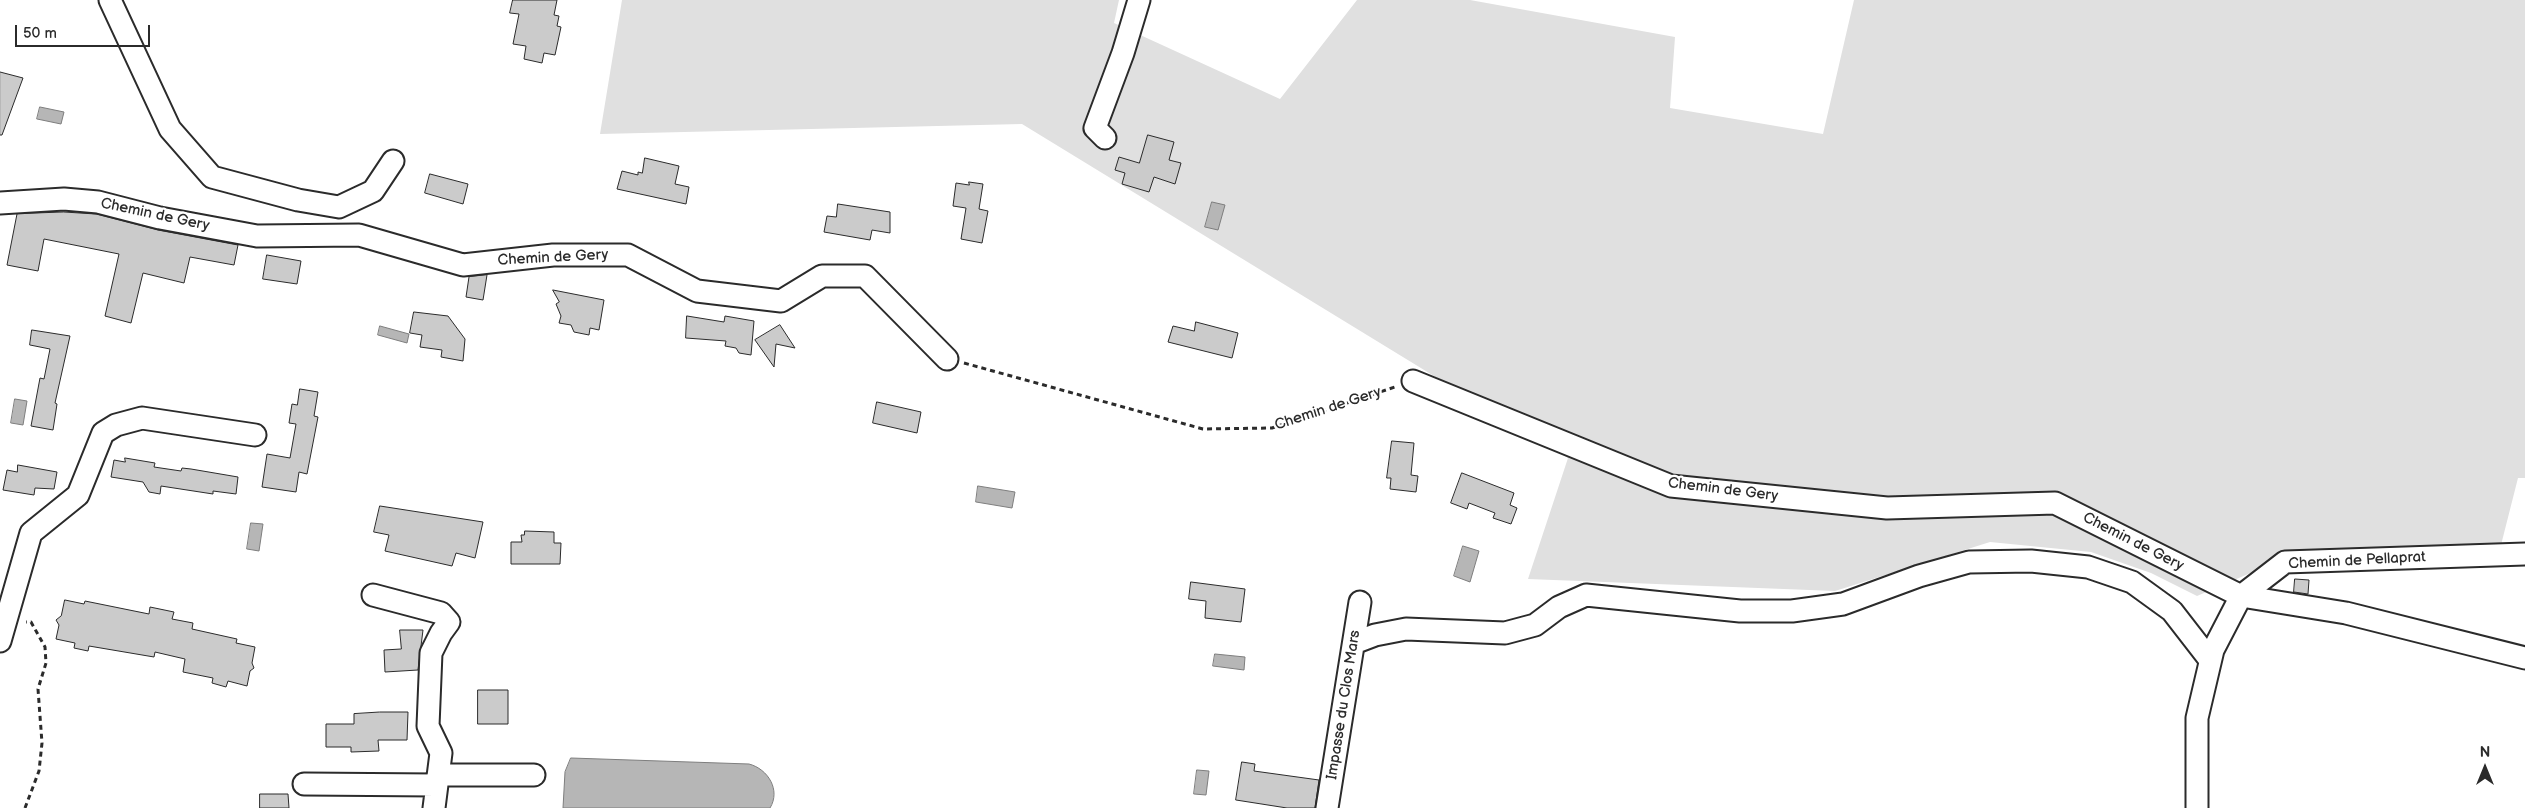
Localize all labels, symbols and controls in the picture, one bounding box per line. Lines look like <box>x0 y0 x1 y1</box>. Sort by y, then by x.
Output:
scale bar <box>18 15 152 47</box>
text: 50 m <box>23 24 57 43</box>
street label: Chemin de Gery <box>99 195 211 235</box>
street label: Chemin de Gery <box>497 246 609 270</box>
street label: Chemin de Gery <box>1272 383 1384 435</box>
street label: Chemin de Gery <box>1667 474 1779 506</box>
street label: Chemin de Gery <box>2080 509 2186 575</box>
street label: Chemin de Pellaprat <box>2288 548 2426 574</box>
street label: Impasse du Clos Mars <box>1323 629 1365 781</box>
north arrow <box>2460 743 2510 793</box>
text: N <box>2480 744 2490 761</box>

